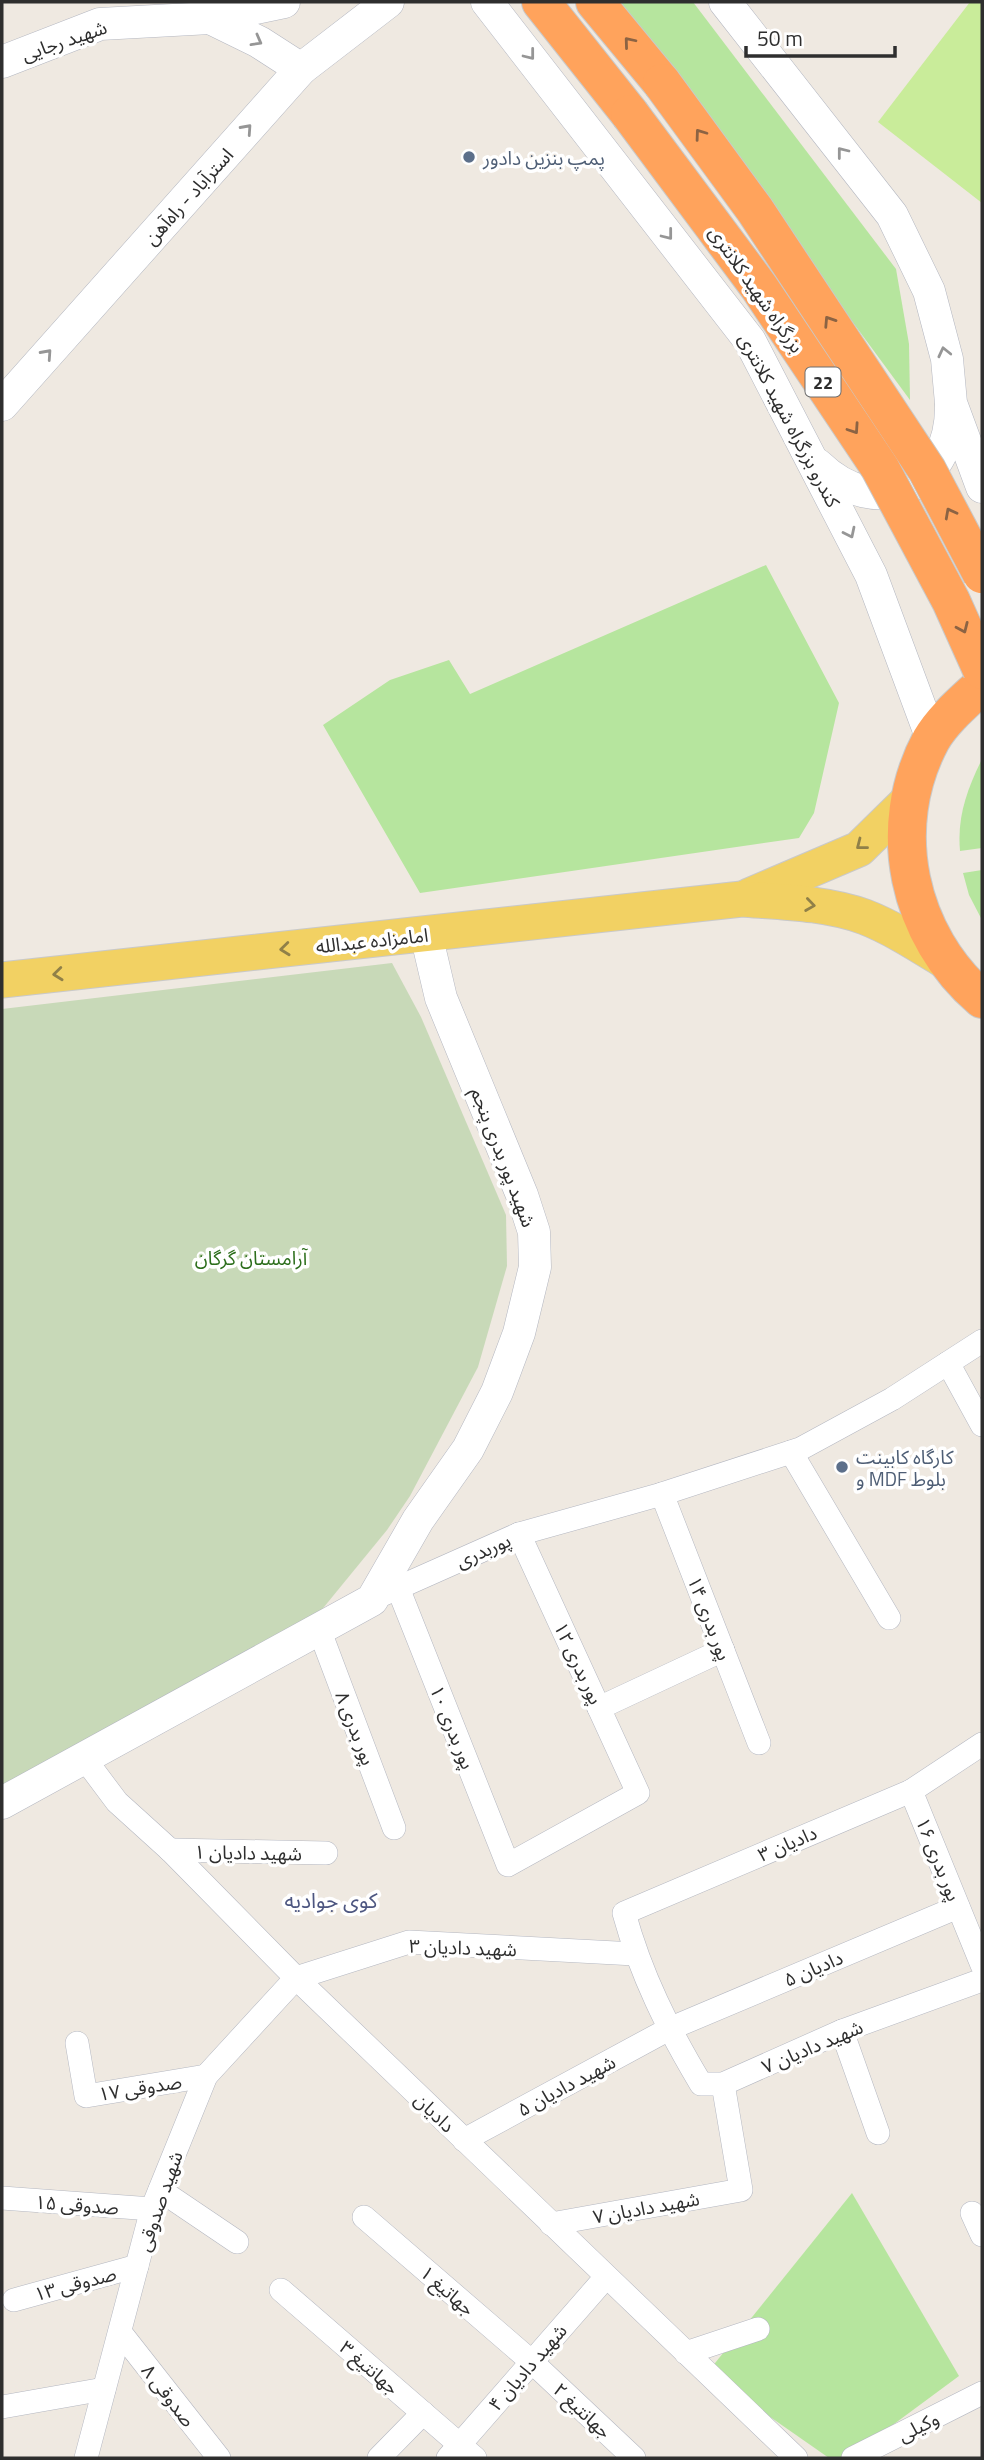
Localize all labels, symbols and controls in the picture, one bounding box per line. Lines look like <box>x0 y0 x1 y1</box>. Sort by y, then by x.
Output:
street label: شهید رجایی <box>17 12 111 68</box>
scale bar <box>746 14 895 58</box>
text: 50 m <box>757 22 803 54</box>
one-way arrow <box>249 33 262 46</box>
one-way arrow <box>624 38 637 50</box>
one-way arrow <box>521 47 534 60</box>
one-way arrow <box>239 124 251 137</box>
one-way arrow <box>695 129 708 142</box>
street label: استرآباد - راه‌آهن <box>136 141 240 251</box>
place label: پمپ بنزین دادور <box>482 143 605 172</box>
one-way arrow <box>838 147 851 160</box>
marker: پمپ بنزین دادور <box>461 149 477 165</box>
street label: بزرگراه شهید کلانتری <box>702 219 812 359</box>
one-way arrow <box>660 227 673 240</box>
one-way arrow <box>825 316 837 329</box>
street label: کندرو بزرگراه شهید کلانتری <box>732 328 849 513</box>
one-way arrow <box>938 346 953 358</box>
one-way arrow <box>39 349 51 362</box>
road number: 22 <box>806 368 840 396</box>
one-way arrow <box>846 421 858 434</box>
one-way arrow <box>945 508 959 520</box>
one-way arrow <box>841 526 855 538</box>
one-way arrow <box>955 621 969 633</box>
one-way arrow <box>857 837 869 850</box>
one-way arrow <box>804 898 816 913</box>
street label: امامزاده عبدالله <box>314 920 430 960</box>
one-way arrow <box>279 942 290 957</box>
one-way arrow <box>53 966 64 981</box>
street label: شهید پور بدری پنجم <box>463 1083 544 1231</box>
park label: آرامستان گرگان <box>195 1243 309 1272</box>
place label: کارگاه کابینت و MDF بلوط <box>856 1442 955 1493</box>
marker: کارگاه کابینت و MDF بلوط <box>834 1459 850 1475</box>
street label: پوربدری <box>451 1525 515 1575</box>
street label: پور بدری ۱۴ <box>681 1572 739 1664</box>
street label: پور بدری ۱۲ <box>547 1617 611 1709</box>
street label: پور بدری ۱۰ <box>423 1681 483 1773</box>
street label: پور بدری ۸ <box>329 1687 383 1769</box>
street label: پور بدری ۱۶ <box>909 1813 969 1905</box>
street label: دادیان ۳ <box>753 1818 821 1868</box>
street label: ۱ شهید دادیان <box>194 1837 302 1867</box>
district label: کوی جوادیه <box>285 1884 378 1916</box>
street label: ۳ شهید دادیان <box>409 1931 517 1963</box>
street label: دادیان ۵ <box>779 1943 847 1993</box>
street label: شهید دادیان ۷ <box>757 2012 867 2080</box>
street label: ۵ شهید دادیان <box>512 2047 620 2123</box>
street label: ۱۷ صدوقی <box>96 2066 184 2108</box>
street label: دادیان <box>408 2085 462 2139</box>
street label: شهید صدوقی <box>128 2147 190 2255</box>
street label: ۷ شهید دادیان <box>590 2183 702 2231</box>
street label: ۱۵ صدوقی <box>34 2187 120 2221</box>
street label: ۱۳ صدوقی <box>31 2258 119 2308</box>
street label: جهاتیغ ۱ <box>414 2258 482 2323</box>
street label: ۴ شهید دادیان <box>481 2317 573 2417</box>
street label: جهانتیغ ۳ <box>333 2333 406 2402</box>
street label: ۸ صدوقی <box>135 2357 203 2433</box>
street label: جهانتیغ ۲ <box>547 2375 619 2445</box>
street label: وکیلی <box>892 2403 944 2449</box>

